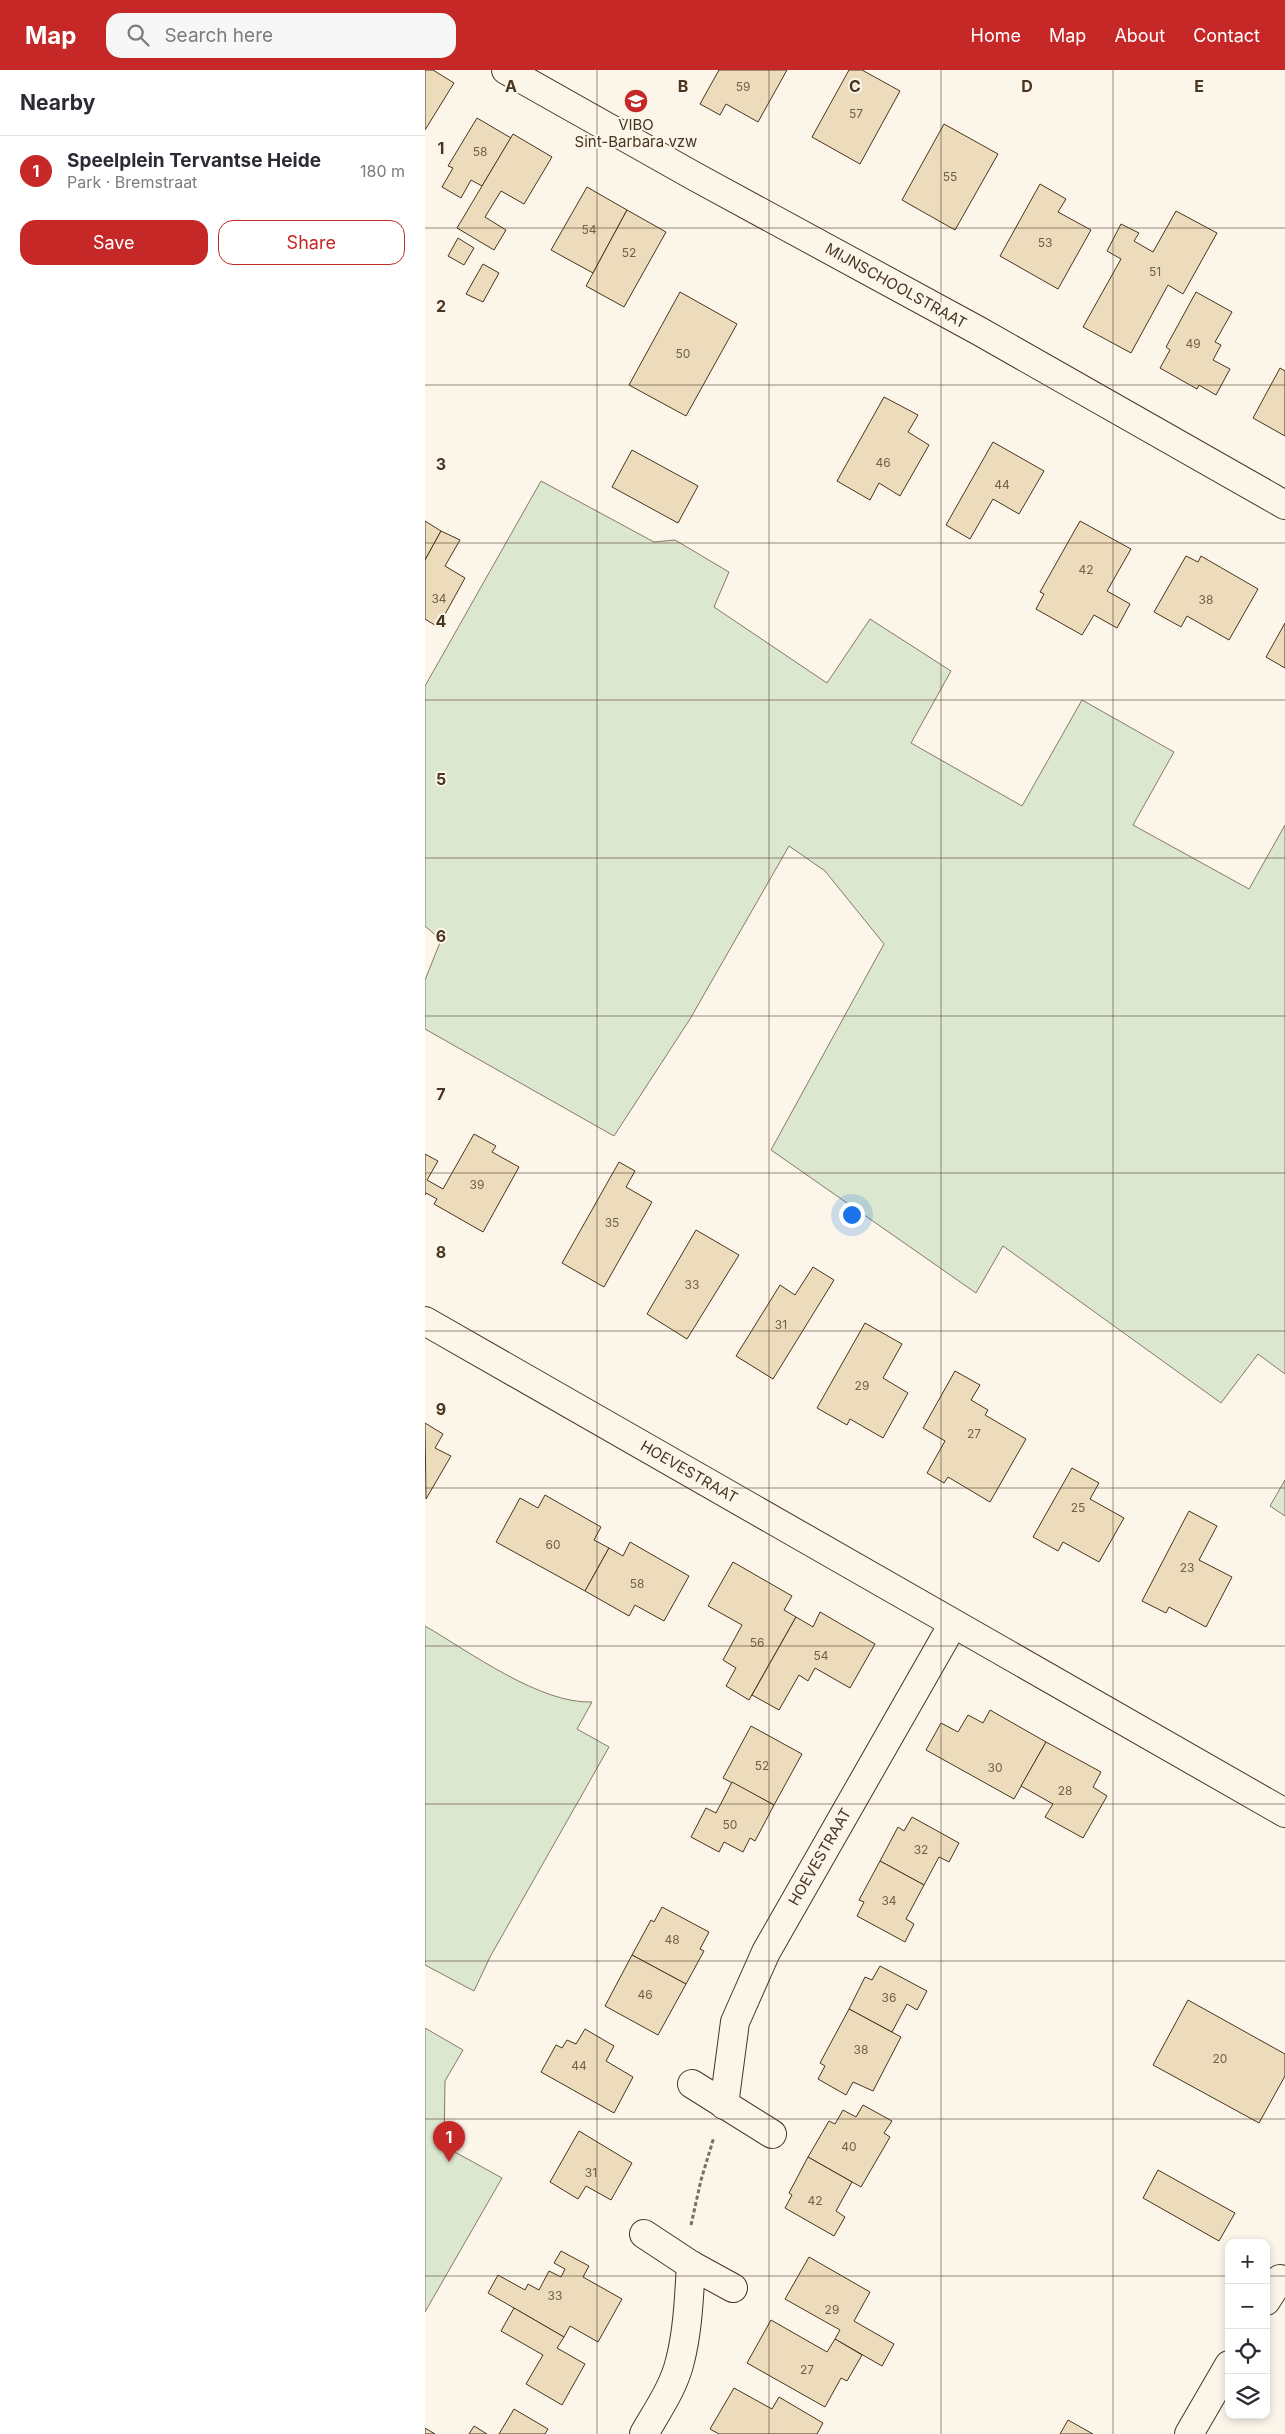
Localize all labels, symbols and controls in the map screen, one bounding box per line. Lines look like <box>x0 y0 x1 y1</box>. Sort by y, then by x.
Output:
search box <box>106 13 456 58</box>
text: Map <box>25 21 76 50</box>
icon: search <box>124 21 152 49</box>
text: Search here <box>164 24 273 47</box>
text: Home <box>971 25 1021 46</box>
text: Map <box>1049 25 1086 46</box>
text: About <box>1114 25 1165 46</box>
text: Contact <box>1193 25 1260 46</box>
text: A <box>505 76 517 96</box>
text: B <box>678 76 688 96</box>
text: C <box>849 76 861 96</box>
text: D <box>1021 76 1033 96</box>
text: E <box>1194 76 1204 96</box>
house number: 59 <box>736 79 750 94</box>
school or university icon: VIBO Sint-Barbara vzw <box>623 88 649 114</box>
text: Nearby <box>20 90 95 115</box>
house number: 57 <box>849 106 863 121</box>
place label: VIBO Sint-Barbara vzw <box>575 115 697 151</box>
text: 1 <box>438 138 444 158</box>
house number: 58 <box>473 144 487 159</box>
text: Speelplein Tervantse Heide <box>67 149 321 172</box>
text: 1 <box>33 161 39 181</box>
text: 180 m <box>360 161 405 181</box>
house number: 55 <box>943 169 957 184</box>
text: Park · Bremstraat <box>67 172 197 192</box>
button: Save <box>20 220 208 265</box>
button: Share <box>218 220 405 265</box>
house number: 54 <box>581 222 597 237</box>
house number: 53 <box>1038 235 1052 250</box>
street label: MIJNSCHOOLSTRAAT <box>822 239 970 332</box>
house number: 52 <box>622 245 636 260</box>
house number: 51 <box>1149 264 1161 279</box>
text: 2 <box>436 296 446 316</box>
house number: 49 <box>1185 336 1201 351</box>
house number: 50 <box>676 346 690 361</box>
text: 3 <box>436 454 446 474</box>
house number: 46 <box>875 455 891 470</box>
house number: 44 <box>994 477 1010 492</box>
house number: 42 <box>1078 562 1094 577</box>
house number: 34 <box>431 591 447 606</box>
house number: 38 <box>1199 592 1213 607</box>
text: 4 <box>436 611 447 631</box>
text: 5 <box>436 769 446 789</box>
text: 6 <box>436 926 446 946</box>
text: 7 <box>436 1084 446 1104</box>
house number: 39 <box>470 1177 484 1192</box>
your location <box>839 1202 865 1228</box>
house number: 35 <box>605 1215 619 1230</box>
text: 8 <box>436 1242 446 1262</box>
house number: 33 <box>685 1277 699 1292</box>
house number: 31 <box>775 1317 787 1332</box>
house number: 29 <box>855 1378 869 1393</box>
text: 9 <box>436 1399 446 1419</box>
house number: 27 <box>967 1426 981 1441</box>
street label: HOEVESTRAAT <box>637 1436 741 1507</box>
house number: 25 <box>1071 1500 1085 1515</box>
house number: 60 <box>545 1537 561 1552</box>
house number: 23 <box>1180 1560 1194 1575</box>
house number: 58 <box>630 1576 644 1591</box>
house number: 56 <box>750 1635 764 1650</box>
house number: 54 <box>813 1648 829 1663</box>
house number: 52 <box>755 1758 769 1773</box>
house number: 30 <box>988 1760 1002 1775</box>
house number: 28 <box>1058 1783 1072 1798</box>
street label: HOEVESTRAAT <box>784 1805 855 1909</box>
house number: 50 <box>723 1817 737 1832</box>
house number: 32 <box>914 1842 928 1857</box>
house number: 34 <box>881 1893 897 1908</box>
house number: 48 <box>664 1932 680 1947</box>
house number: 46 <box>637 1987 653 2002</box>
house number: 36 <box>882 1990 896 2005</box>
house number: 38 <box>854 2042 868 2057</box>
house number: 20 <box>1213 2051 1227 2066</box>
house number: 44 <box>571 2058 587 2073</box>
pin: 1 <box>433 2121 465 2162</box>
house number: 40 <box>841 2139 857 2154</box>
house number: 31 <box>585 2165 597 2180</box>
house number: 42 <box>807 2193 823 2208</box>
map controls <box>1225 2239 1270 2419</box>
button: + <box>1225 2239 1270 2284</box>
button: − <box>1225 2284 1270 2329</box>
house number: 33 <box>548 2288 562 2303</box>
house number: 29 <box>825 2302 839 2317</box>
button: locate <box>1225 2329 1270 2374</box>
house number: 27 <box>800 2362 814 2377</box>
button: layers <box>1225 2374 1270 2419</box>

